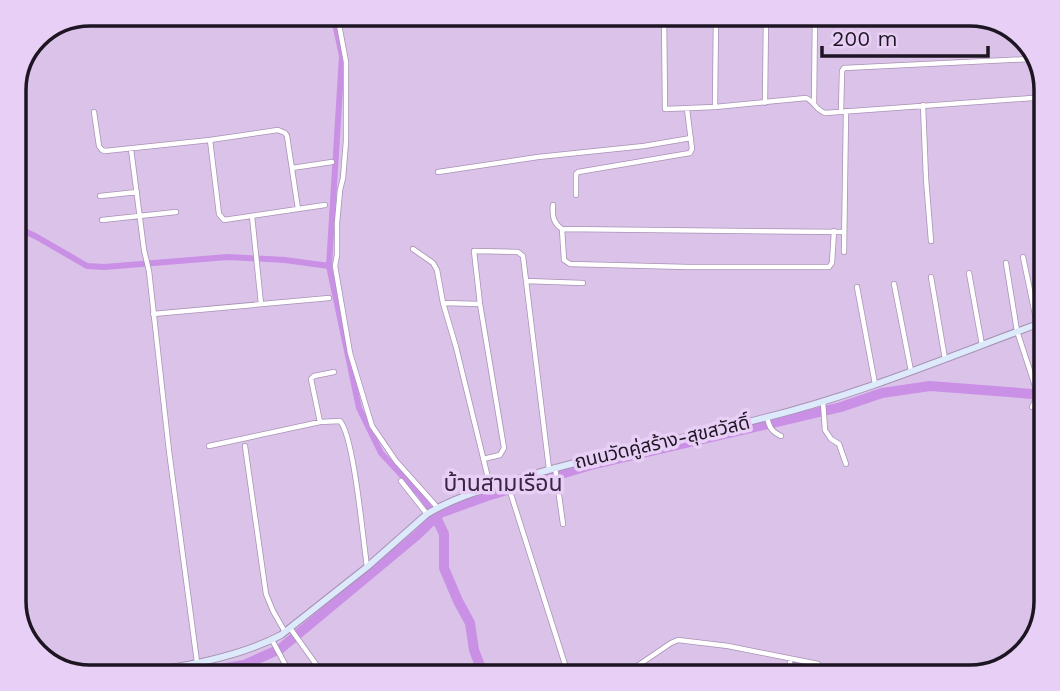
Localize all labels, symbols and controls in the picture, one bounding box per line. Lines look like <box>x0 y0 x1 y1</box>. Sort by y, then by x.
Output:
scale bar <box>822 14 988 58</box>
text: 200 m <box>832 26 898 51</box>
street label: ถนนวัดคู่สร้าง-สุขสวัสดิ์ <box>572 411 752 474</box>
district label: บ้านสามเรือน <box>443 470 563 497</box>

